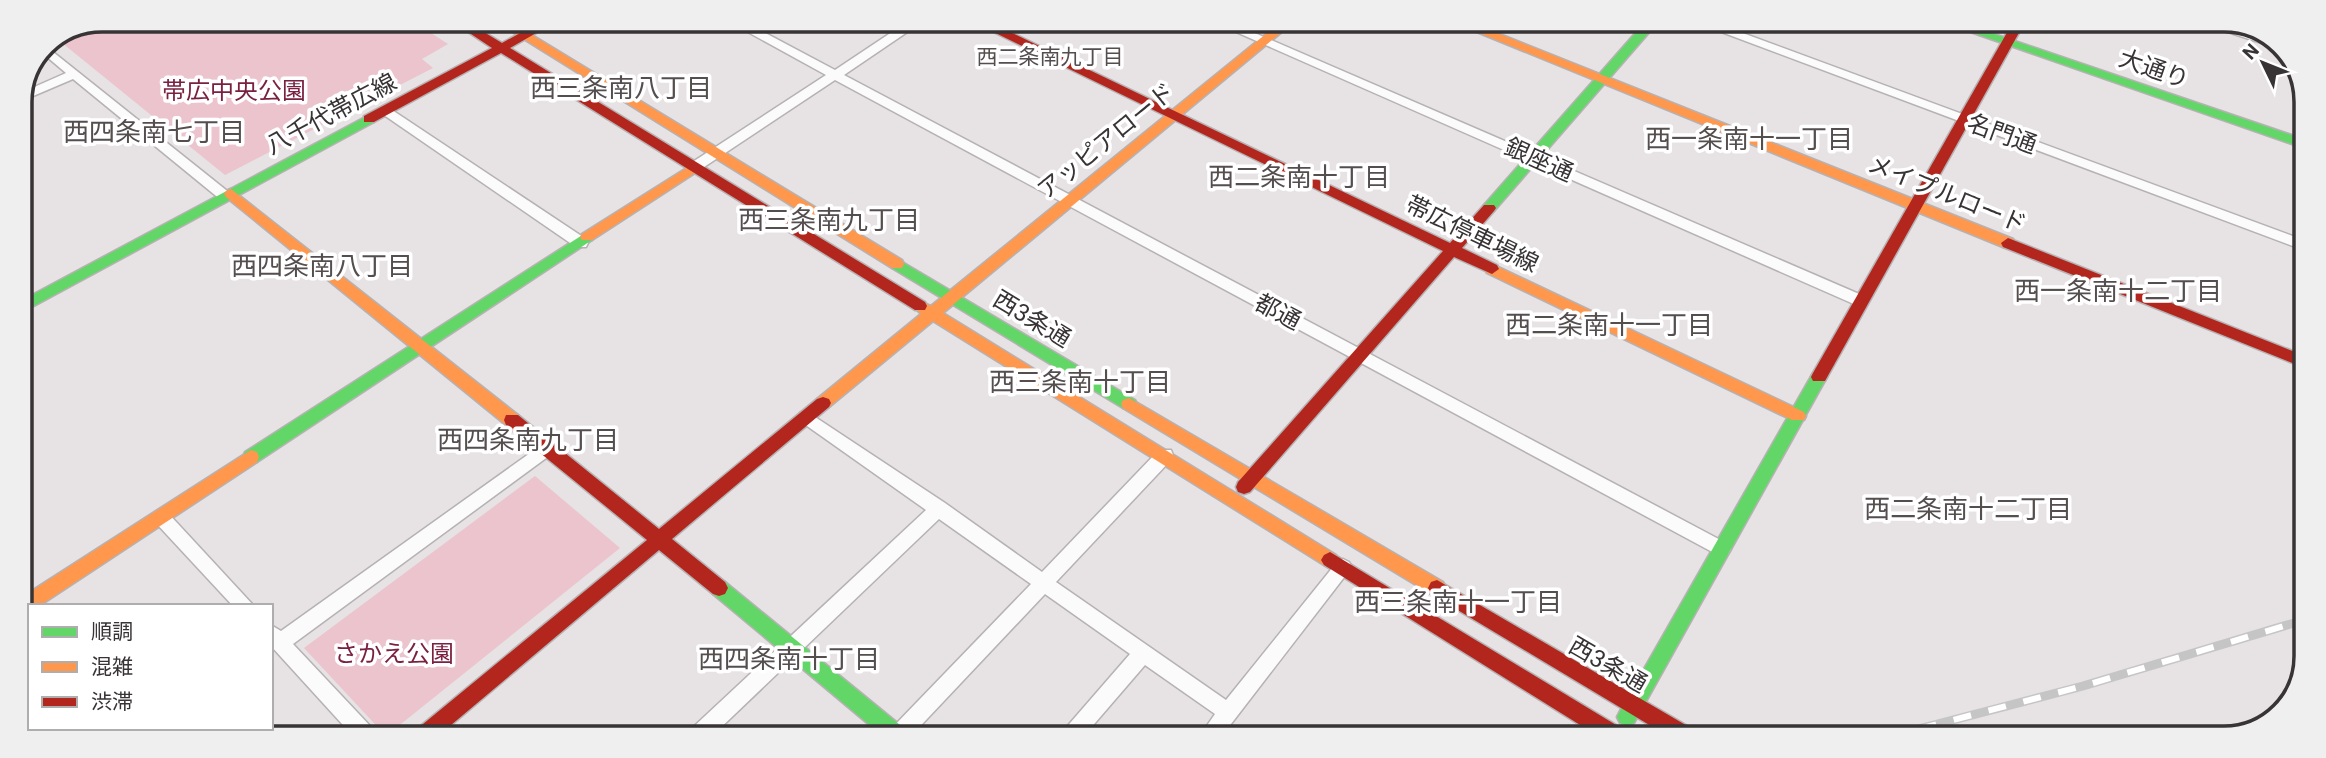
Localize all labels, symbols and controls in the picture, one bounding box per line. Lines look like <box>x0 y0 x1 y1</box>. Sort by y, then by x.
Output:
north arrow <box>2228 28 2298 98</box>
text: N <box>2238 39 2264 64</box>
street label: 大通り <box>2115 44 2193 94</box>
district label: 西二条南九丁目 <box>977 45 1124 69</box>
street label: 八千代帯広線 <box>261 68 401 160</box>
district label: 西三条南八丁目 <box>530 73 712 103</box>
park label: 帯広中央公園 <box>162 77 306 105</box>
street label: アッピアロード <box>1032 77 1180 205</box>
street label: 名門通 <box>1963 109 2041 159</box>
district label: 西四条南七丁目 <box>63 117 245 147</box>
district label: 西一条南十一丁目 <box>1645 124 1853 154</box>
street label: 銀座通 <box>1500 133 1578 187</box>
street label: メイプルロード <box>1864 150 2030 238</box>
district label: 西二条南十丁目 <box>1208 162 1390 192</box>
street label: 帯広停車場線 <box>1401 190 1543 278</box>
district label: 西三条南九丁目 <box>738 205 920 235</box>
district label: 西四条南八丁目 <box>231 251 413 281</box>
district label: 西一条南十二丁目 <box>2014 276 2222 306</box>
street label: 西3条通 <box>988 285 1076 353</box>
street label: 都通 <box>1250 288 1306 336</box>
district label: 西二条南十一丁目 <box>1505 310 1713 340</box>
district label: 西三条南十丁目 <box>989 367 1171 397</box>
district label: 西四条南九丁目 <box>437 425 619 455</box>
district label: 西二条南十二丁目 <box>1864 494 2072 524</box>
district label: 西三条南十一丁目 <box>1354 587 1562 617</box>
legend <box>28 604 273 730</box>
text: 順調 <box>91 620 133 644</box>
street label: 西3条通 <box>1564 632 1652 698</box>
park label: さかえ公園 <box>334 640 454 668</box>
district label: 西四条南十丁目 <box>698 644 880 674</box>
text: 混雑 <box>91 655 133 679</box>
text: 渋滞 <box>91 690 133 714</box>

